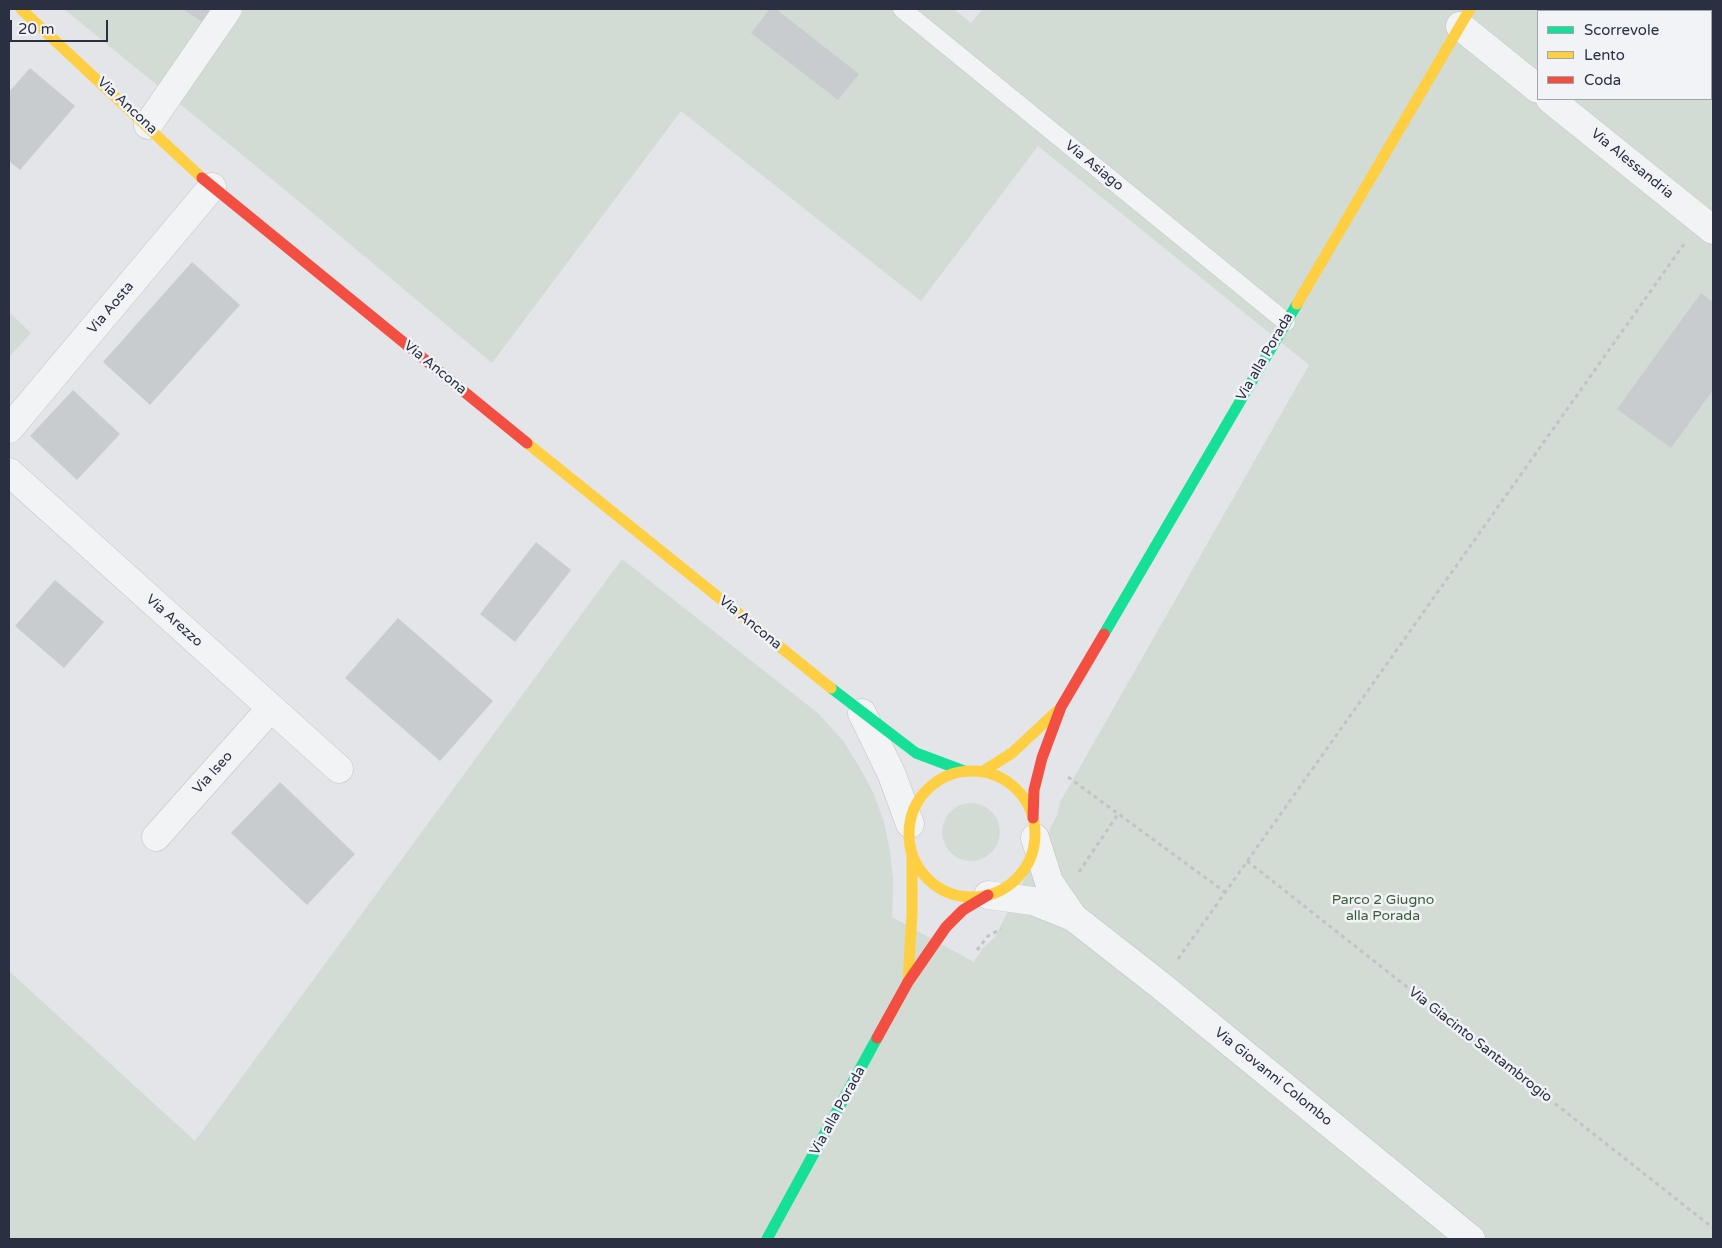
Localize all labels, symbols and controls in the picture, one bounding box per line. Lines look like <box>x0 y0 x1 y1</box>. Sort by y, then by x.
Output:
scale bar <box>12 10 110 42</box>
legend <box>1537 10 1712 100</box>
text: 20 m <box>18 20 55 38</box>
text: Scorrevole <box>1584 21 1659 39</box>
text: Lento <box>1584 46 1625 64</box>
text: Coda <box>1584 71 1621 89</box>
street label: Via Ancona <box>94 74 160 138</box>
street label: Via Alessandria <box>1587 125 1677 203</box>
street label: Via Asiago <box>1061 137 1127 195</box>
street label: Via Aosta <box>84 278 138 338</box>
street label: Via alla Porada <box>1233 310 1297 404</box>
street label: Via Ancona <box>400 338 470 398</box>
street label: Via Arezzo <box>142 591 206 651</box>
street label: Via Ancona <box>715 593 785 653</box>
street label: Via Iseo <box>190 748 236 798</box>
park label: Parco 2 Giugno alla Porada <box>1332 892 1434 924</box>
street label: Via Giacinto Santambrogio <box>1405 984 1555 1106</box>
street label: Via Giovanni Colombo <box>1211 1024 1335 1130</box>
street label: Via alla Porada <box>807 1064 869 1158</box>

